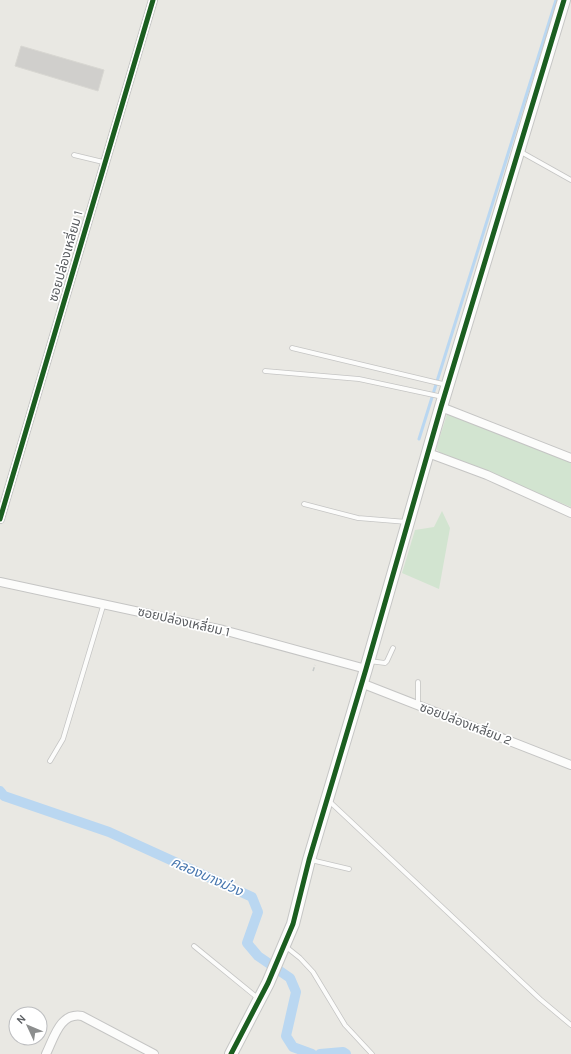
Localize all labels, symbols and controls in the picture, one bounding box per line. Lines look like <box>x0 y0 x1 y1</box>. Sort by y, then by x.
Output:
street label: ซอยปล่องเหลี่ยม 1 <box>43 208 86 303</box>
street label: ซอยปล่องเหลี่ยม 1 <box>136 602 232 639</box>
street label: ซอยปล่องเหลี่ยม 2 <box>418 697 515 748</box>
water label: คลองบางม่วง <box>168 853 247 900</box>
north arrow <box>8 1006 48 1046</box>
text: N <box>14 1012 29 1027</box>

